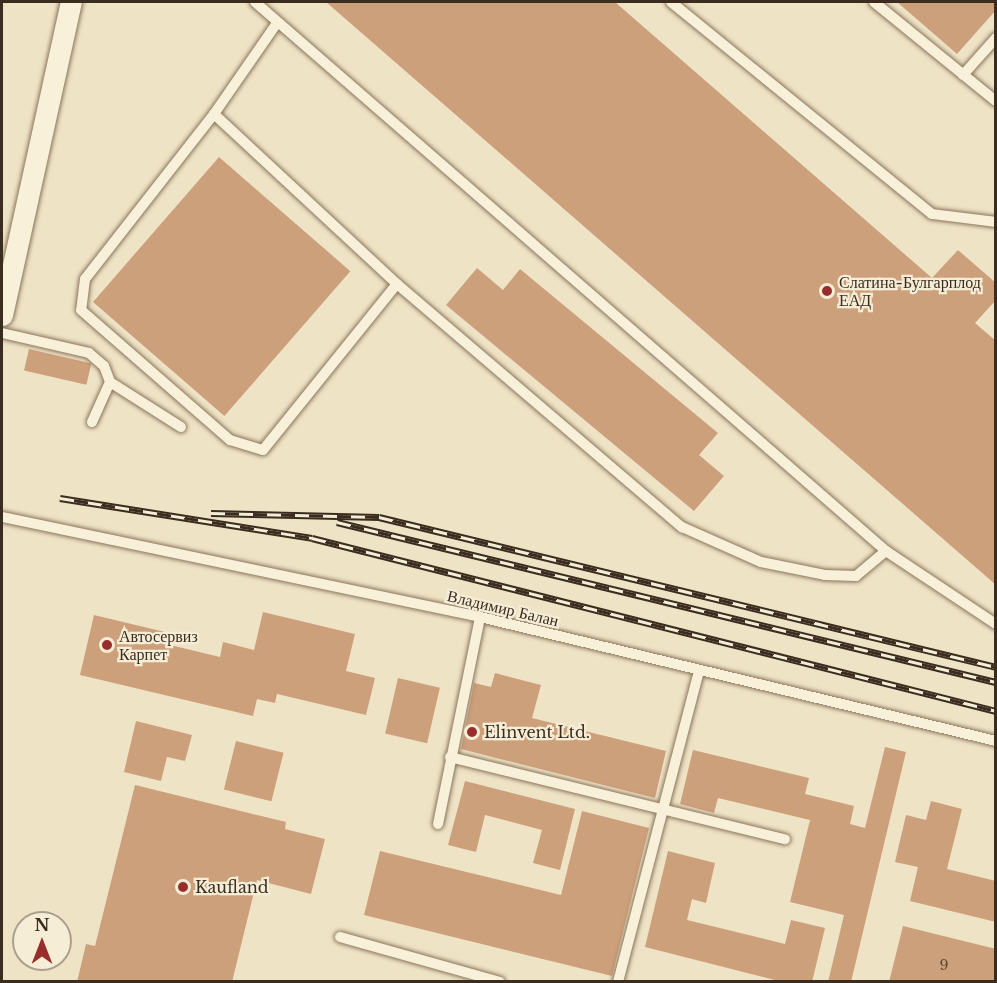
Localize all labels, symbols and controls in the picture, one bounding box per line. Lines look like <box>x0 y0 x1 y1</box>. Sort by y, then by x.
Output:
place label: Слатина-Булгарплод ЕАД <box>839 272 981 310</box>
marker: Слатина-Булгарплод ЕАД <box>820 284 834 298</box>
street label: Владимир Балан <box>445 586 561 630</box>
place label: Автосервиз Карпет <box>119 626 198 664</box>
marker: Автосервиз Карпет <box>100 638 114 652</box>
place label: Elinvent Ltd. <box>484 722 590 742</box>
marker: Elinvent Ltd. <box>465 725 479 739</box>
place label: Kaufland <box>195 877 269 897</box>
marker: Kaufland <box>176 880 190 894</box>
north arrow <box>12 911 72 971</box>
text: N <box>34 915 50 935</box>
house number: 9 <box>939 957 949 973</box>

